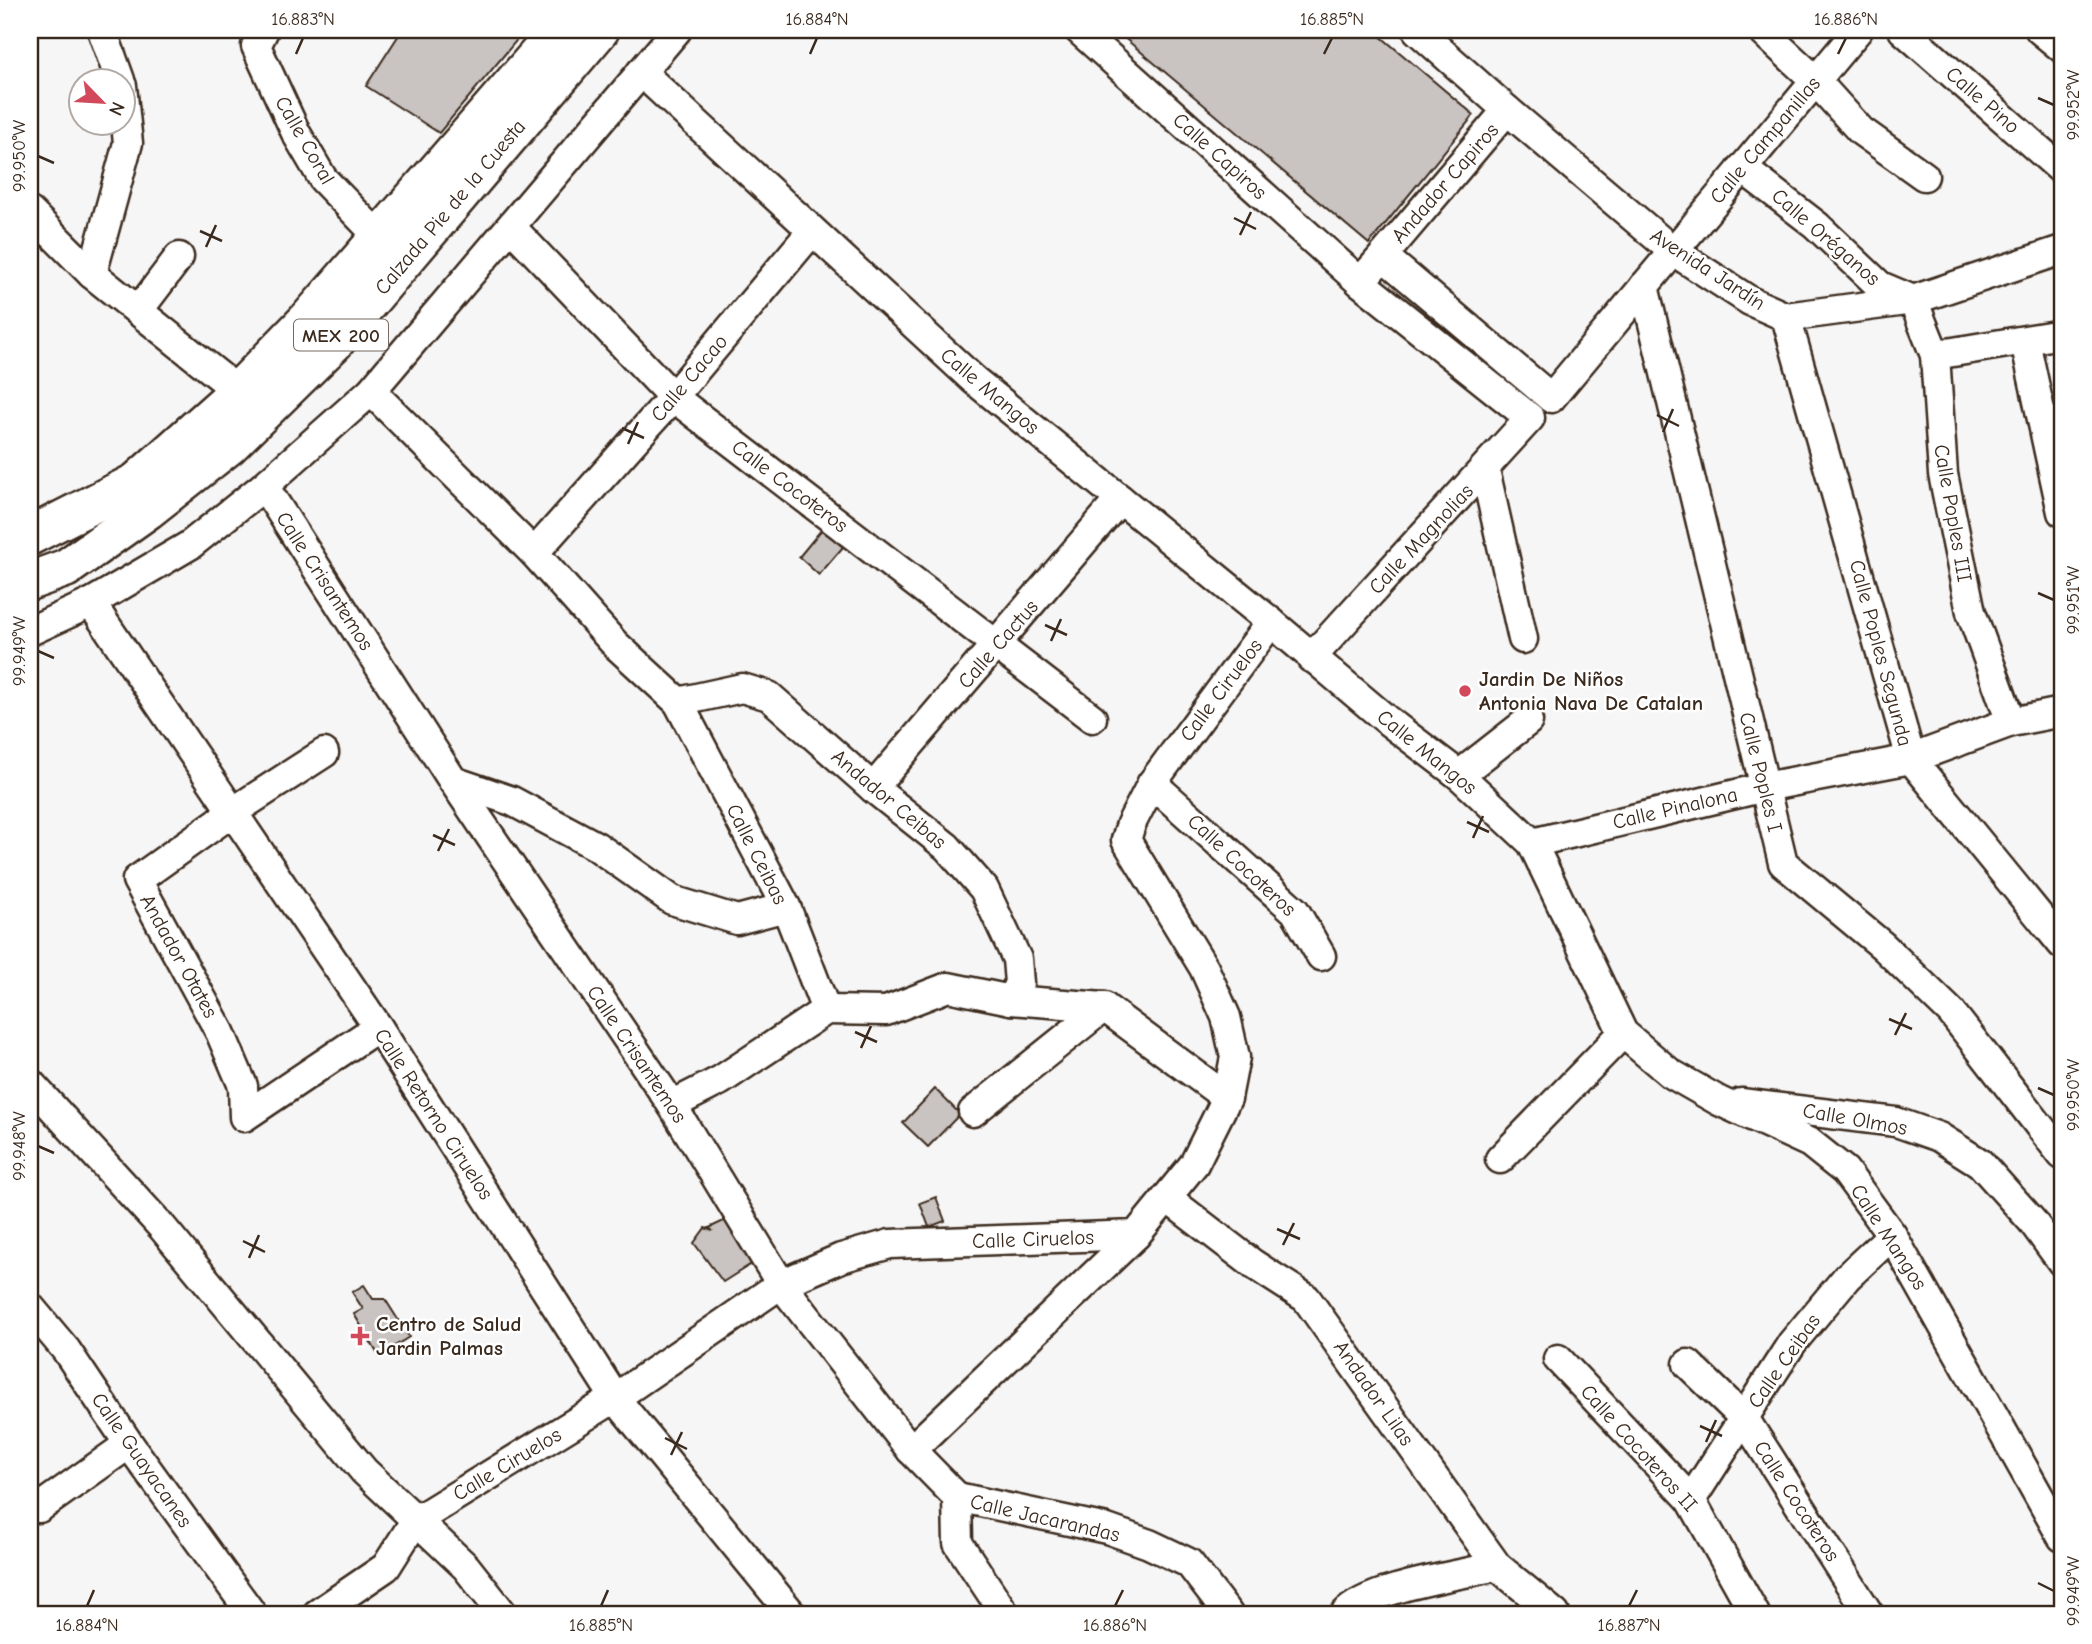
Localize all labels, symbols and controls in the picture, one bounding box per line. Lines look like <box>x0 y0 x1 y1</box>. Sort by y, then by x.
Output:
text: 16.883°N <box>271 9 335 30</box>
text: 16.884°N <box>785 9 849 30</box>
text: 16.885°N <box>1300 9 1364 30</box>
text: 16.886°N <box>1814 9 1878 30</box>
street label: Calle Pino <box>1941 62 2025 138</box>
north arrow <box>66 66 136 136</box>
text: 99.952°W <box>2063 69 2084 140</box>
street label: Calle Campanillas <box>1705 71 1825 209</box>
street label: Calle Coral <box>270 92 340 188</box>
text: N <box>104 98 129 119</box>
street label: Calle Capiros <box>1168 108 1272 204</box>
street label: Calzada Pie de la Cuesta <box>370 115 530 299</box>
street label: Andador Capiros <box>1387 118 1503 248</box>
text: 99.950°W <box>9 120 30 192</box>
street label: Calle Oréganos <box>1767 184 1885 290</box>
street label: Avenida Jardín <box>1646 223 1770 315</box>
road number: MEX 200 <box>294 320 388 350</box>
street label: Calle Cacao <box>646 330 732 426</box>
street label: Calle Mangos <box>936 343 1044 439</box>
street label: Calle Cocoteros <box>727 435 853 537</box>
street label: Calle Poples III <box>1929 442 1977 584</box>
street label: Calle Magnolias <box>1364 479 1478 599</box>
street label: Calle Crisantemos <box>271 507 379 655</box>
street label: Calle Poples Segunda <box>1845 557 1917 749</box>
text: 99.951°W <box>2063 565 2084 634</box>
street label: Calle Cactus <box>953 595 1043 693</box>
text: 99.949°W <box>9 616 30 686</box>
street label: Calle Ciruelos <box>1175 634 1267 746</box>
place label: Jardin De Niños Antonia Nava De Catalan <box>1479 667 1703 715</box>
marker: Jardin De Niños Antonia Nava De Catalan <box>1457 683 1473 699</box>
street label: Calle Mangos <box>1372 704 1482 800</box>
street label: Calle Poples I <box>1735 710 1787 834</box>
street label: Andador Ceibas <box>827 744 951 854</box>
street label: Calle Pinalona <box>1610 782 1740 834</box>
street label: Calle Ceibas <box>721 800 793 908</box>
street label: Calle Cocoteros <box>1183 809 1301 921</box>
street label: Andador Otates <box>135 890 223 1022</box>
street label: Calle Crisantemos <box>582 981 692 1127</box>
street label: Calle Retorno Ciruelos <box>370 1024 498 1204</box>
text: 99.950°W <box>2063 1059 2084 1131</box>
street label: Calle Olmos <box>1801 1098 1909 1140</box>
text: 99.948°W <box>9 1111 30 1181</box>
street label: Calle Mangos <box>1846 1180 1932 1294</box>
street label: Calle Ciruelos <box>972 1225 1094 1253</box>
street label: Calle Ceibas <box>1743 1309 1825 1413</box>
place label: Centro de Salud Jardin Palmas <box>376 1312 521 1360</box>
marker: Centro de Salud Jardin Palmas <box>350 1326 370 1346</box>
street label: Andador Lilas <box>1329 1336 1419 1450</box>
street label: Calle Cocoteros II <box>1576 1380 1702 1516</box>
street label: Calle Guayacanes <box>87 1388 197 1532</box>
street label: Calle Ciruelos <box>449 1422 565 1506</box>
street label: Calle Cocoteros <box>1749 1436 1845 1566</box>
street label: Calle Jacarandas <box>968 1489 1122 1547</box>
text: 99.949°W <box>2063 1556 2084 1626</box>
text: 16.884°N <box>55 1615 119 1636</box>
text: 16.885°N <box>569 1615 633 1636</box>
text: 16.886°N <box>1083 1615 1147 1636</box>
text: 16.887°N <box>1598 1615 1660 1636</box>

